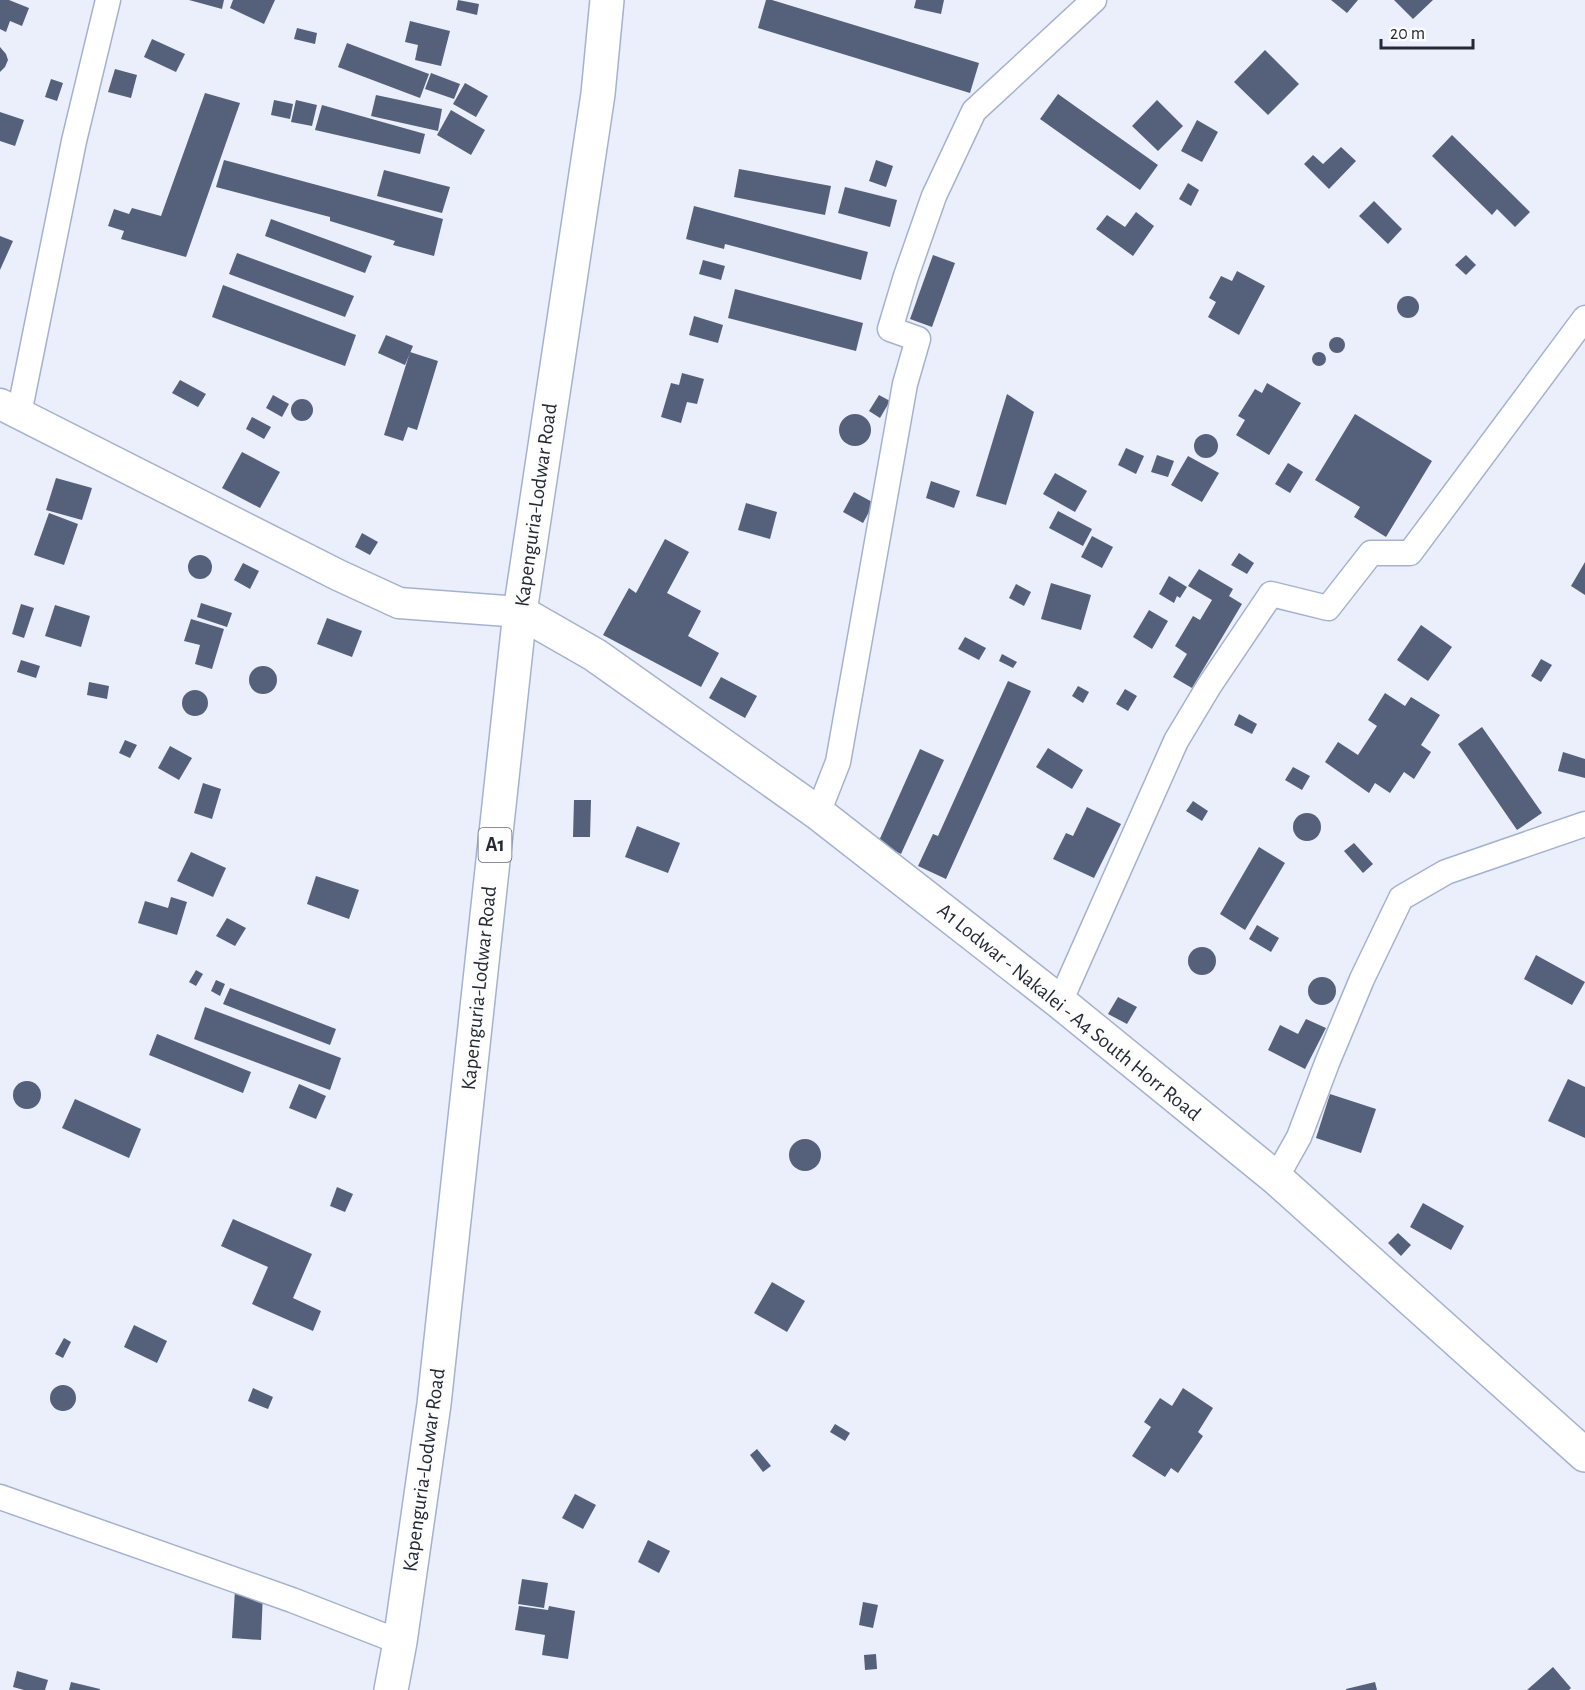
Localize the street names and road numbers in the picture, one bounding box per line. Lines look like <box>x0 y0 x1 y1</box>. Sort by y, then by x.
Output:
street label: Kapenguria-Lodwar Road <box>511 402 561 608</box>
road number: A1 <box>478 828 512 862</box>
street label: Kapenguria-Lodwar Road <box>458 885 500 1091</box>
street label: A1 Lodwar - Nakalei - A4 South Horr Road <box>933 899 1205 1125</box>
street label: Kapenguria-Lodwar Road <box>399 1367 449 1573</box>

